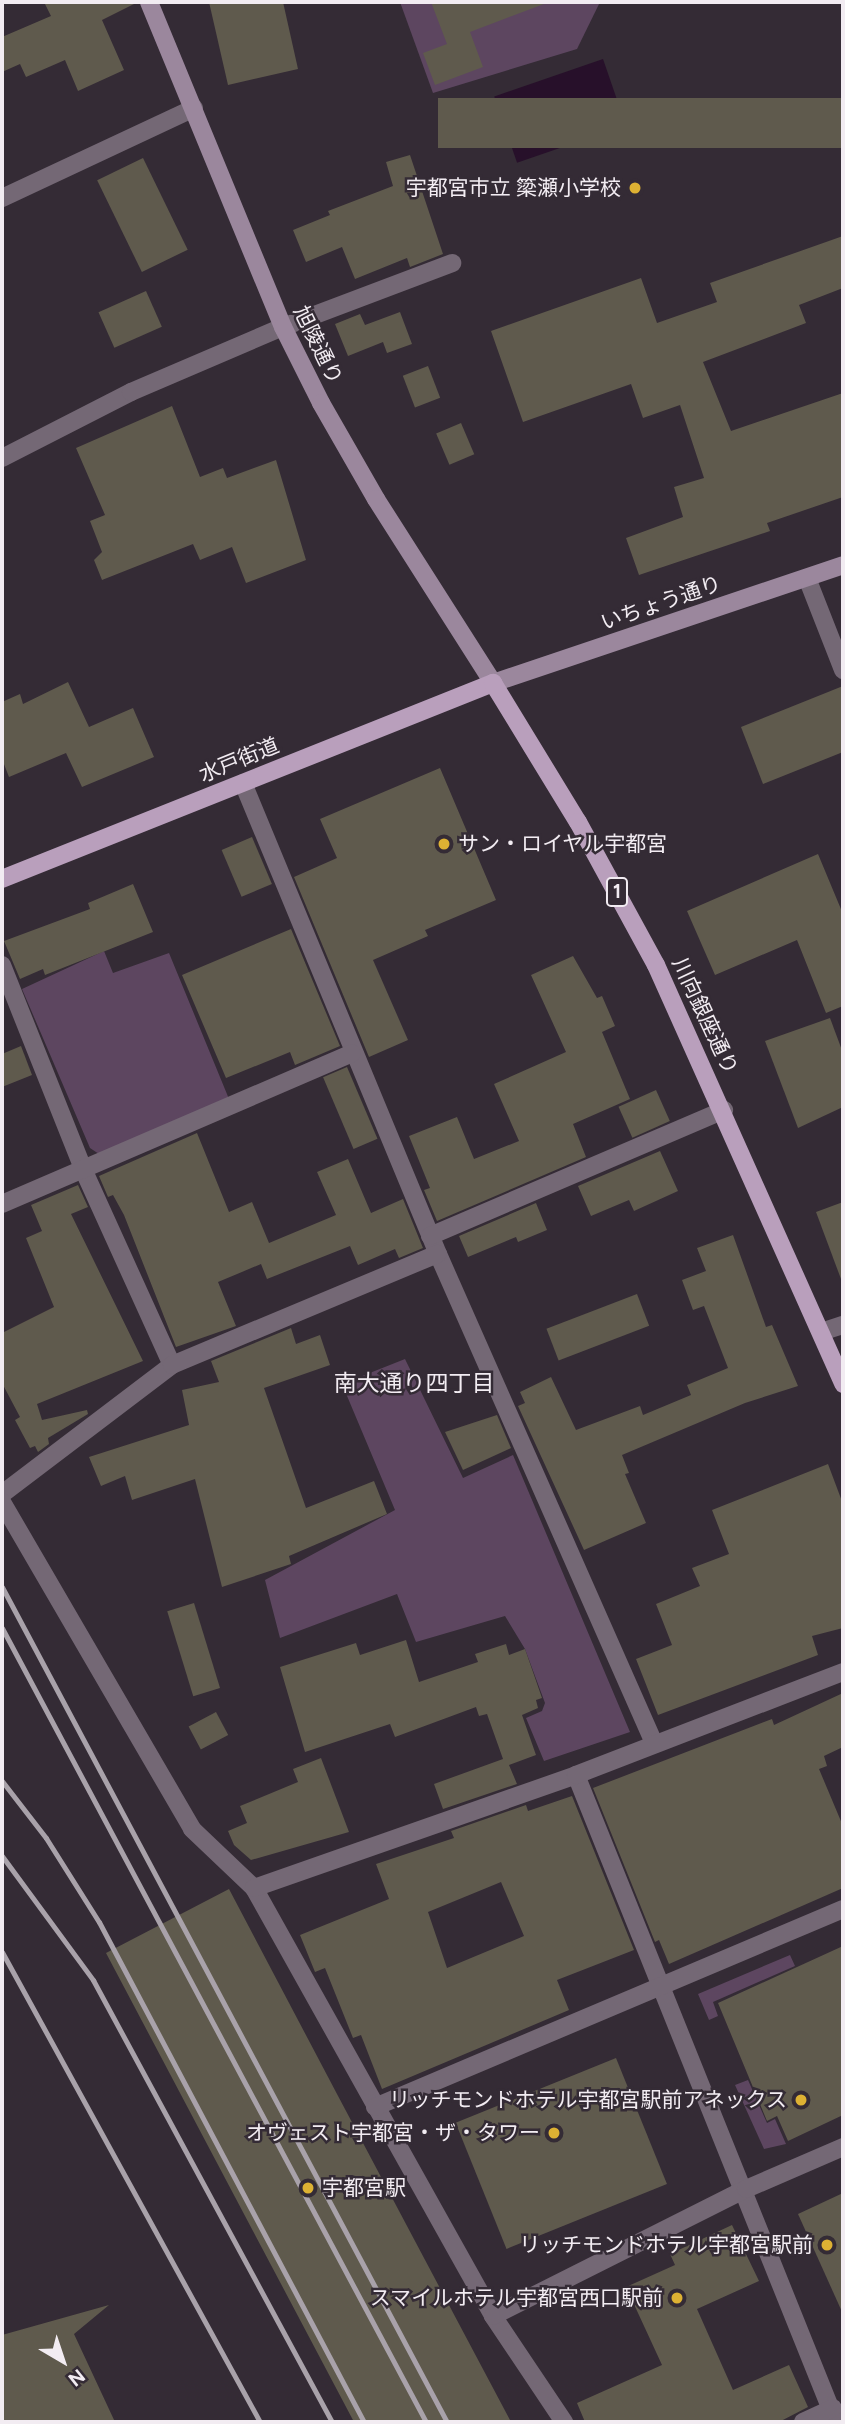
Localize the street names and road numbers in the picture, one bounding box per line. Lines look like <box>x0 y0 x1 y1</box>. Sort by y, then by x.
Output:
street label: 旭陵通り <box>288 302 348 388</box>
street label: いちょう通り <box>597 571 725 635</box>
street label: 水戸街道 <box>195 733 283 787</box>
road number: 1 <box>605 876 629 908</box>
street label: 川向銀座通り <box>667 954 743 1078</box>

